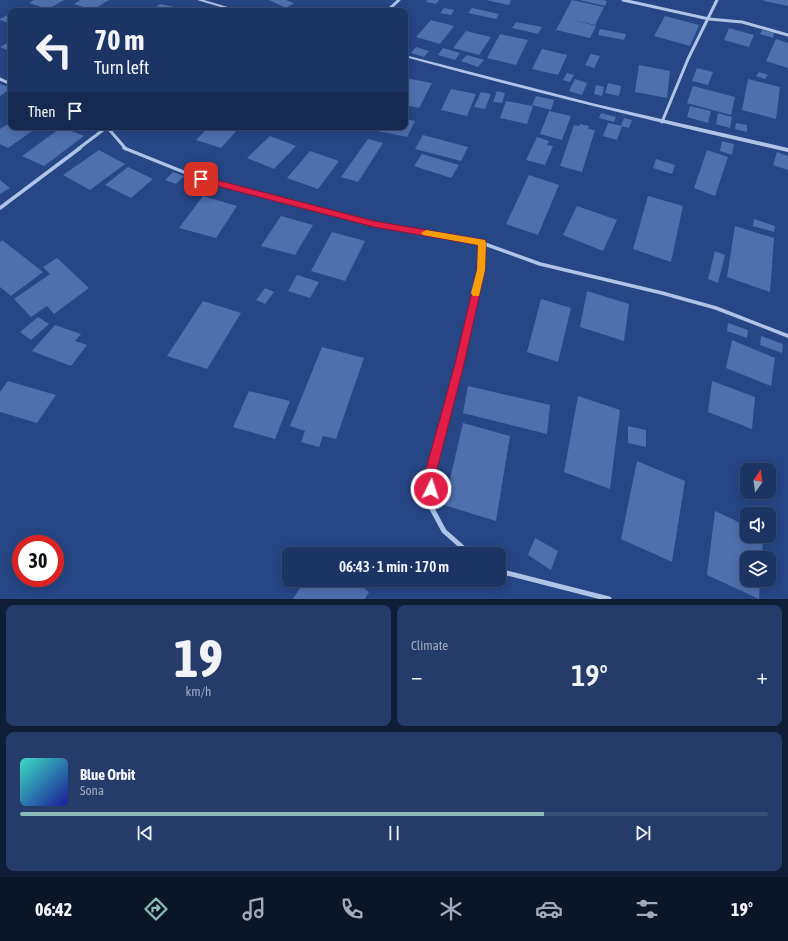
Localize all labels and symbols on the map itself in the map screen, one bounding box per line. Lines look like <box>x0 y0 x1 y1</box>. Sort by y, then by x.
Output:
pin <box>184 162 218 196</box>
north arrow <box>740 463 776 499</box>
position arrow <box>410 468 452 510</box>
speed limit sign: 30 <box>12 535 64 587</box>

